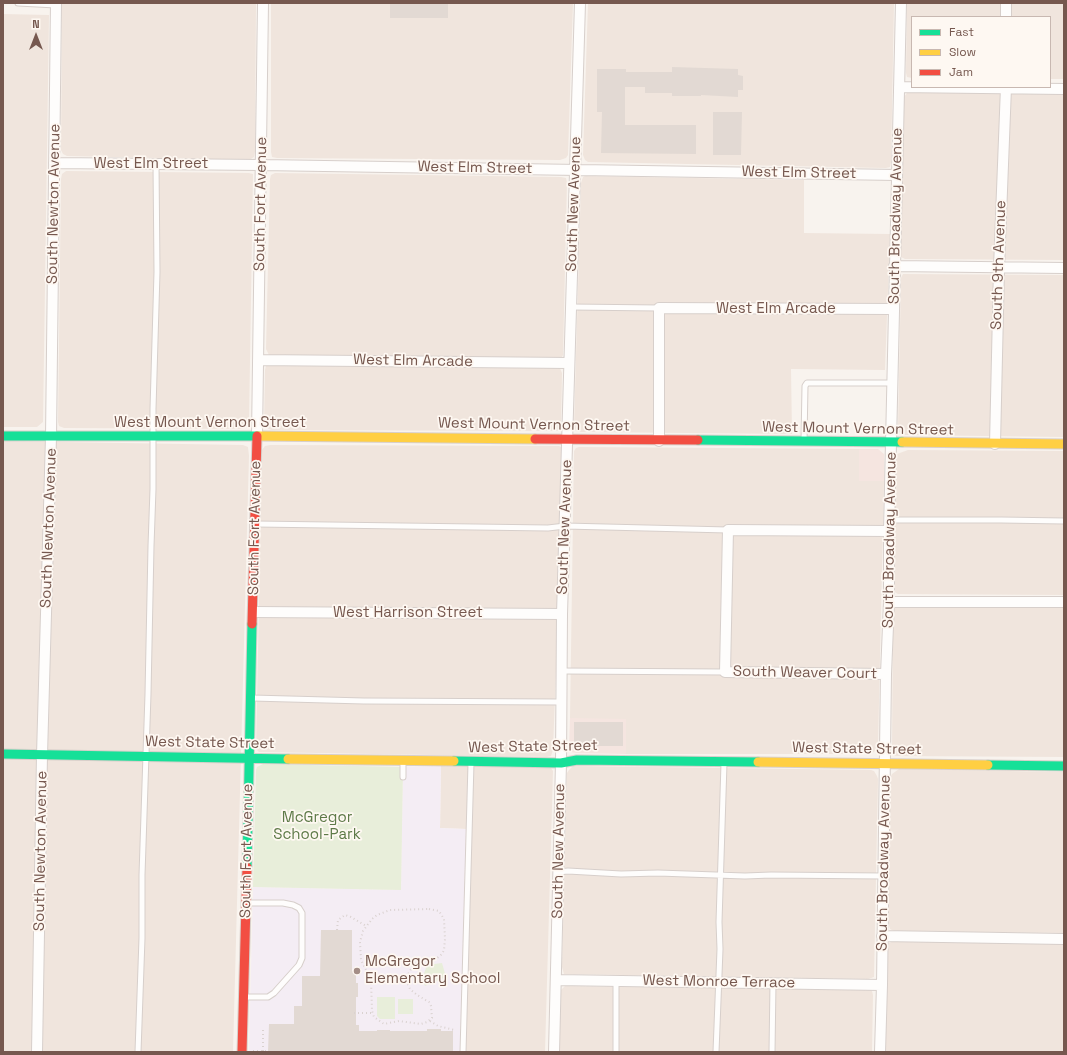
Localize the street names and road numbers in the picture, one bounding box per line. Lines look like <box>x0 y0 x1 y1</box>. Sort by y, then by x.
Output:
street label: South Newton Avenue <box>44 124 64 284</box>
street label: South Broadway Avenue <box>885 128 907 304</box>
street label: South New Avenue <box>563 136 585 272</box>
street label: South Fort Avenue <box>251 137 271 271</box>
street label: West Elm Street <box>93 155 209 173</box>
street label: West Elm Street <box>417 158 533 178</box>
street label: West Elm Street <box>741 163 857 183</box>
street label: South 9th Avenue <box>988 200 1010 330</box>
street label: West Elm Arcade <box>716 300 836 318</box>
street label: West Elm Arcade <box>353 351 473 371</box>
street label: West Mount Vernon Street <box>114 414 306 432</box>
street label: West Mount Vernon Street <box>438 414 630 436</box>
street label: West Mount Vernon Street <box>762 418 954 440</box>
street label: South Newton Avenue <box>37 448 61 608</box>
street label: South Broadway Avenue <box>879 452 901 628</box>
street label: South New Avenue <box>554 459 576 595</box>
street label: South Fort Avenue <box>245 461 265 595</box>
street label: West Harrison Street <box>333 604 483 622</box>
street label: South Weaver Court <box>733 663 877 683</box>
street label: West State Street <box>145 733 275 753</box>
street label: West State Street <box>468 737 598 757</box>
street label: West State Street <box>792 739 922 759</box>
street label: South Newton Avenue <box>31 771 51 931</box>
street label: South Broadway Avenue <box>873 775 895 951</box>
street label: South New Avenue <box>549 783 569 919</box>
street label: South Fort Avenue <box>237 784 257 918</box>
street label: West Monroe Terrace <box>643 972 795 992</box>

